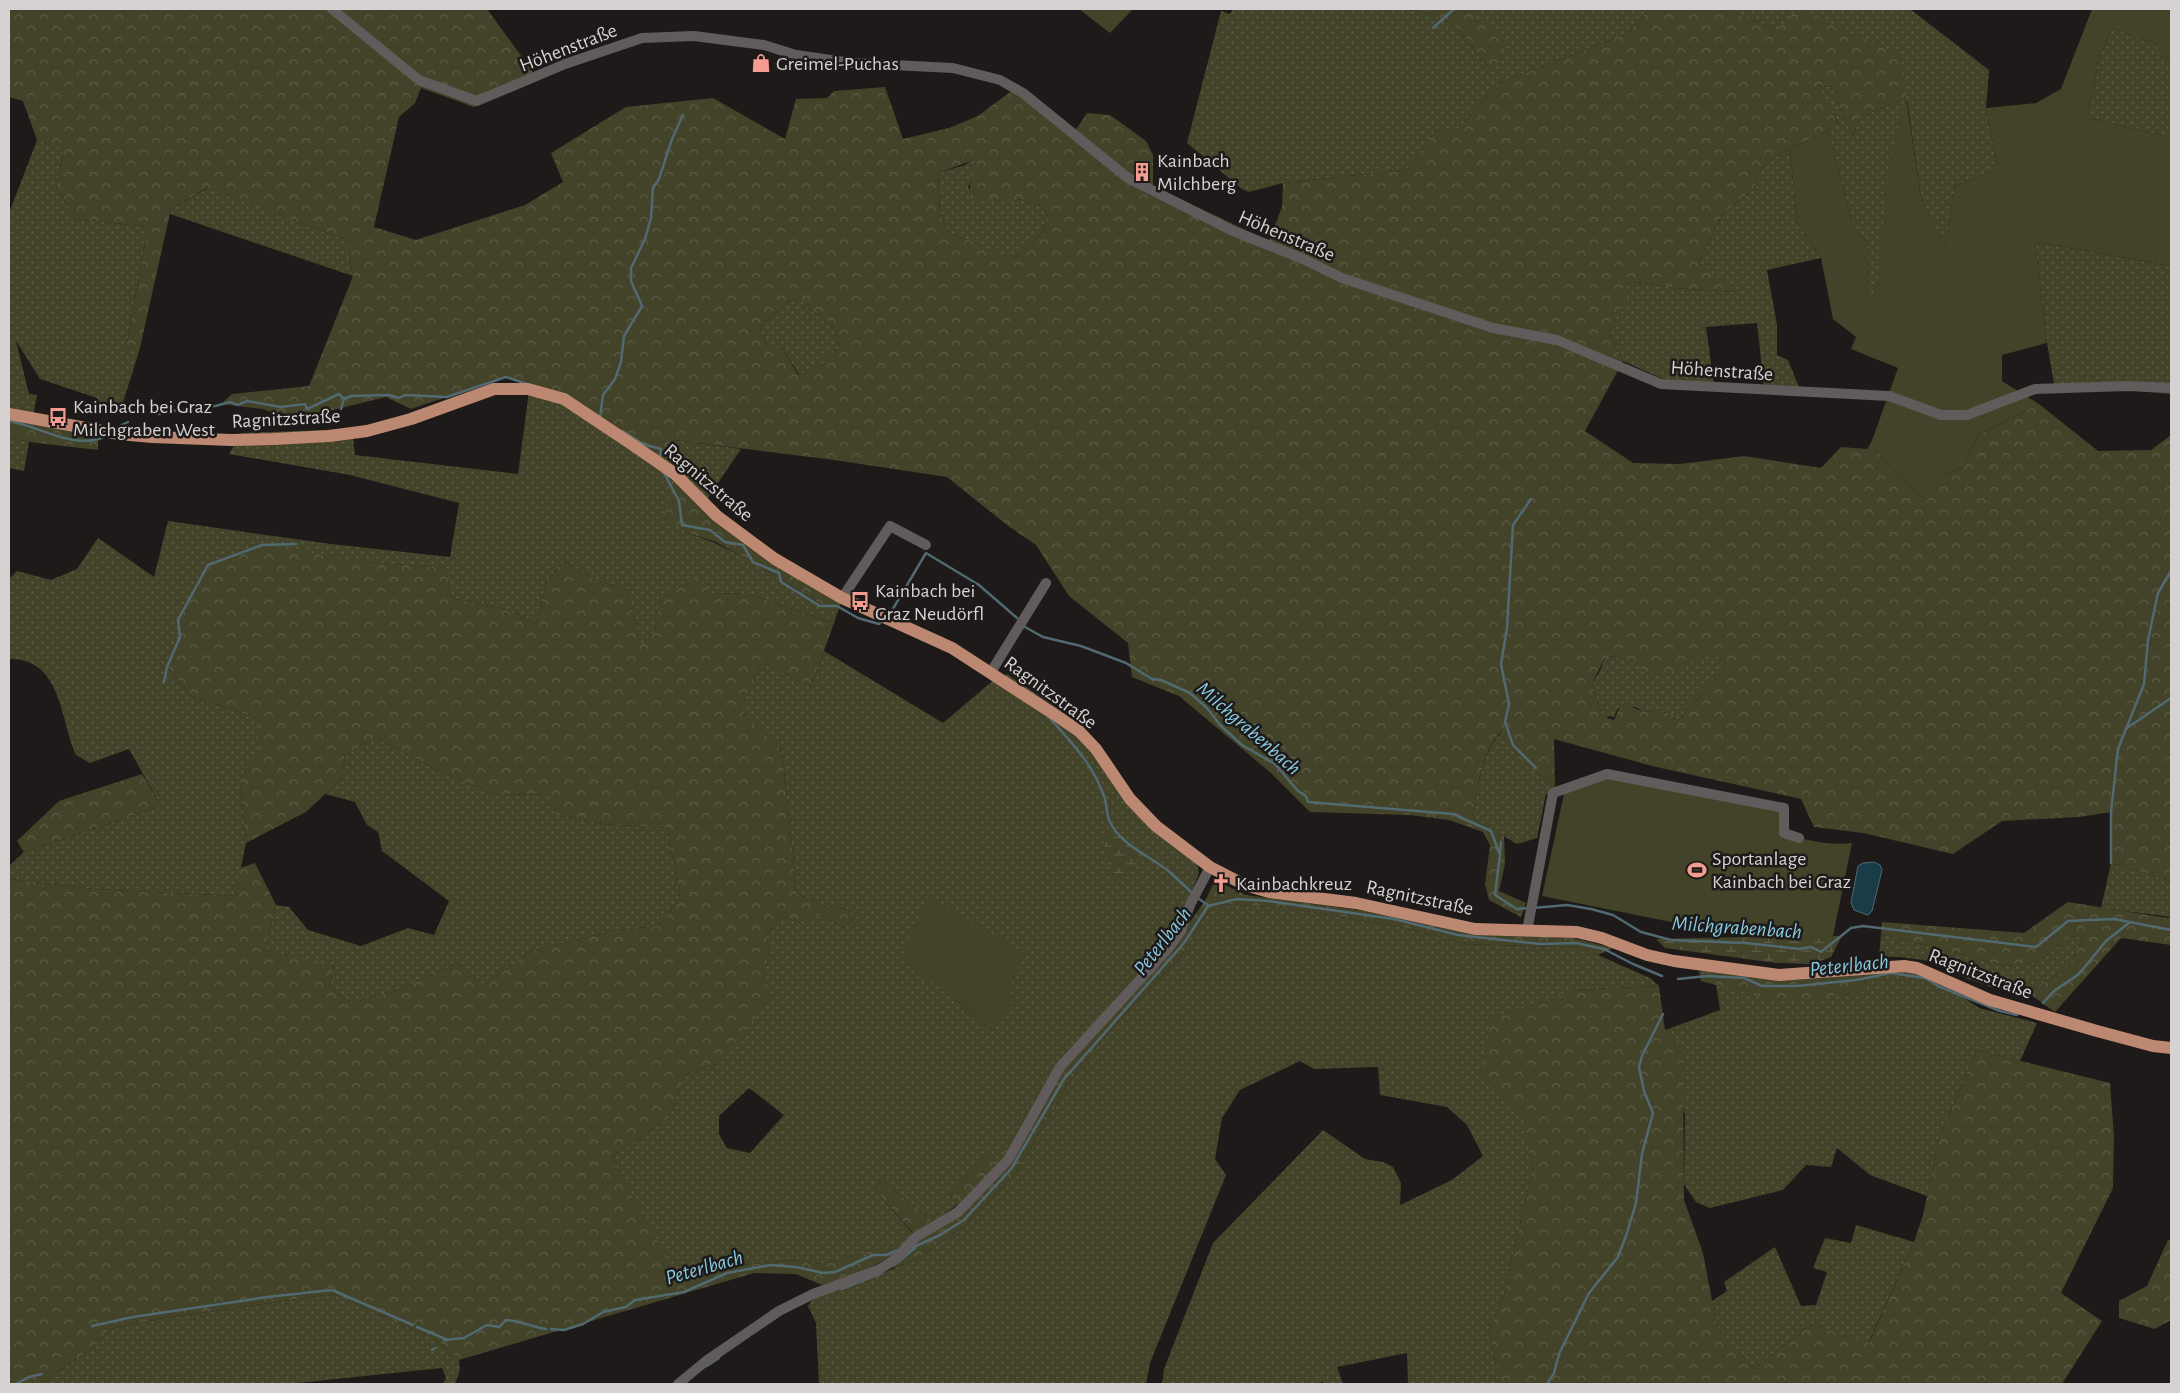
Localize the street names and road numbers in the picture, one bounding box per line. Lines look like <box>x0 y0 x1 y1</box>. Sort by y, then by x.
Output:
street label: Höhenstraße <box>517 20 620 76</box>
street label: Höhenstraße <box>1235 207 1338 265</box>
street label: Höhenstraße <box>1670 357 1774 385</box>
street label: Ragnitzstraße <box>231 406 341 432</box>
street label: Ragnitzstraße <box>660 440 757 525</box>
street label: Ragnitzstraße <box>1000 653 1100 733</box>
street label: Ragnitzstraße <box>1364 877 1475 919</box>
street label: Ragnitzstraße <box>1926 945 2035 1003</box>

